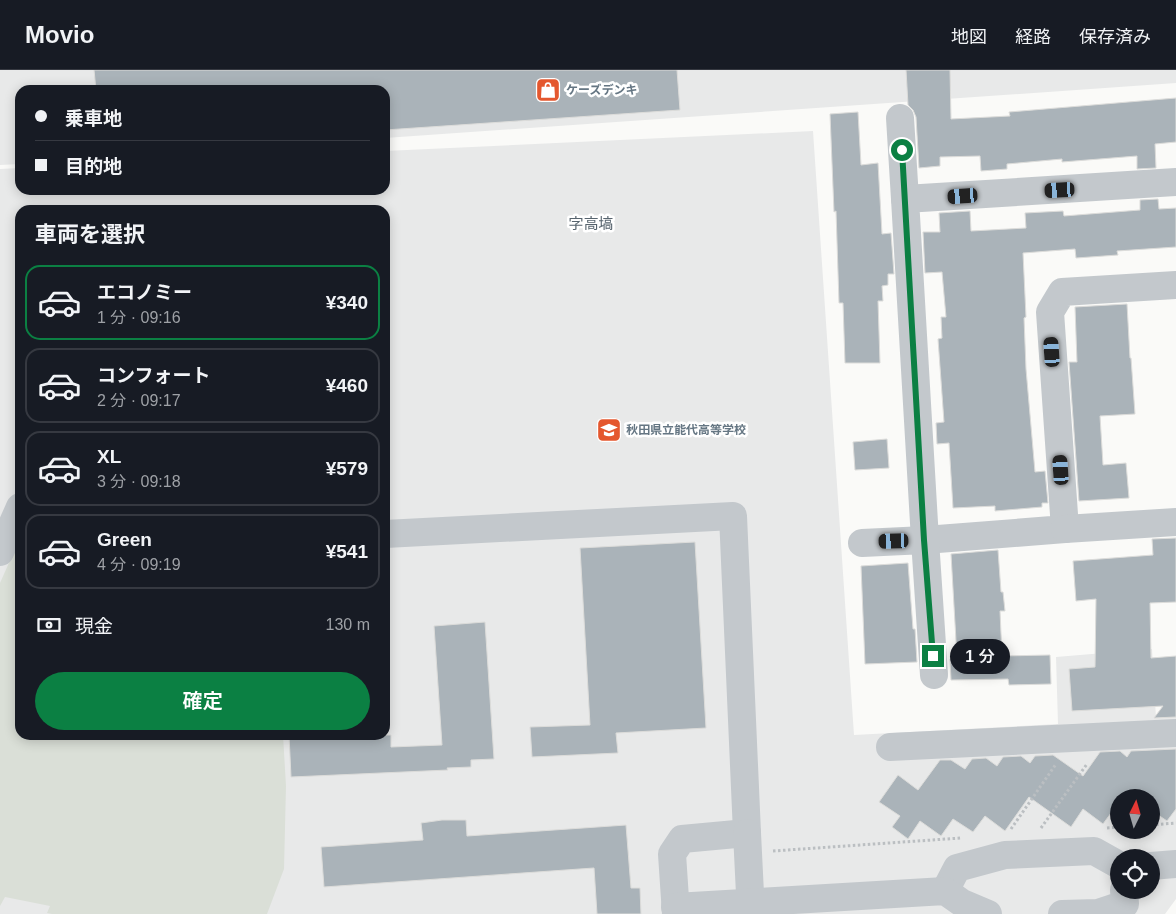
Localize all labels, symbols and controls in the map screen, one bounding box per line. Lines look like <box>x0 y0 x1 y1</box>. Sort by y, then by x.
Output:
text: Movio <box>25 21 94 48</box>
text: 地図 <box>951 27 987 47</box>
text: 経路 <box>1015 27 1051 47</box>
text: 保存済み <box>1079 27 1151 47</box>
shop icon: ケーズデンキ <box>535 77 561 103</box>
place label: ケーズデンキ <box>566 83 637 97</box>
text: 乗車地 <box>65 108 122 129</box>
route start <box>891 139 913 161</box>
text: 目的地 <box>65 156 122 177</box>
car <box>1044 182 1075 198</box>
car <box>947 187 978 205</box>
district label: 字高塙 <box>568 215 614 232</box>
text: 車両を選択 <box>35 222 145 247</box>
icon: car <box>37 280 82 325</box>
text: エコノミー <box>97 282 192 303</box>
text: ¥340 <box>326 292 368 313</box>
text: 1 分 · 09:16 <box>97 309 181 326</box>
car <box>1043 337 1060 367</box>
icon: car <box>37 363 82 408</box>
text: コンフォート <box>97 365 210 386</box>
text: ¥460 <box>326 375 368 396</box>
text: 2 分 · 09:17 <box>97 392 181 409</box>
school or university icon: 秋田県立能代高等学校 <box>596 417 622 443</box>
place label: 秋田県立能代高等学校 <box>626 423 746 437</box>
icon: car <box>37 446 82 491</box>
text: XL <box>97 446 121 467</box>
car <box>1052 455 1069 485</box>
text: ¥579 <box>326 458 368 479</box>
text: 3 分 · 09:18 <box>97 473 181 490</box>
icon: car <box>37 529 82 574</box>
text: Green <box>97 529 152 550</box>
car <box>878 533 909 549</box>
text: ¥541 <box>326 541 368 562</box>
text: 4 分 · 09:19 <box>97 556 181 573</box>
icon: cash <box>35 611 63 639</box>
text: 現金 <box>75 616 113 637</box>
text: 130 m <box>326 616 370 633</box>
callout: 1 分 <box>950 638 1010 674</box>
route end <box>922 645 944 667</box>
text: 1 分 <box>965 648 995 665</box>
button: 確定 <box>35 672 370 730</box>
north arrow <box>1110 789 1160 839</box>
map controls <box>1110 789 1160 899</box>
button: locate <box>1110 849 1160 899</box>

